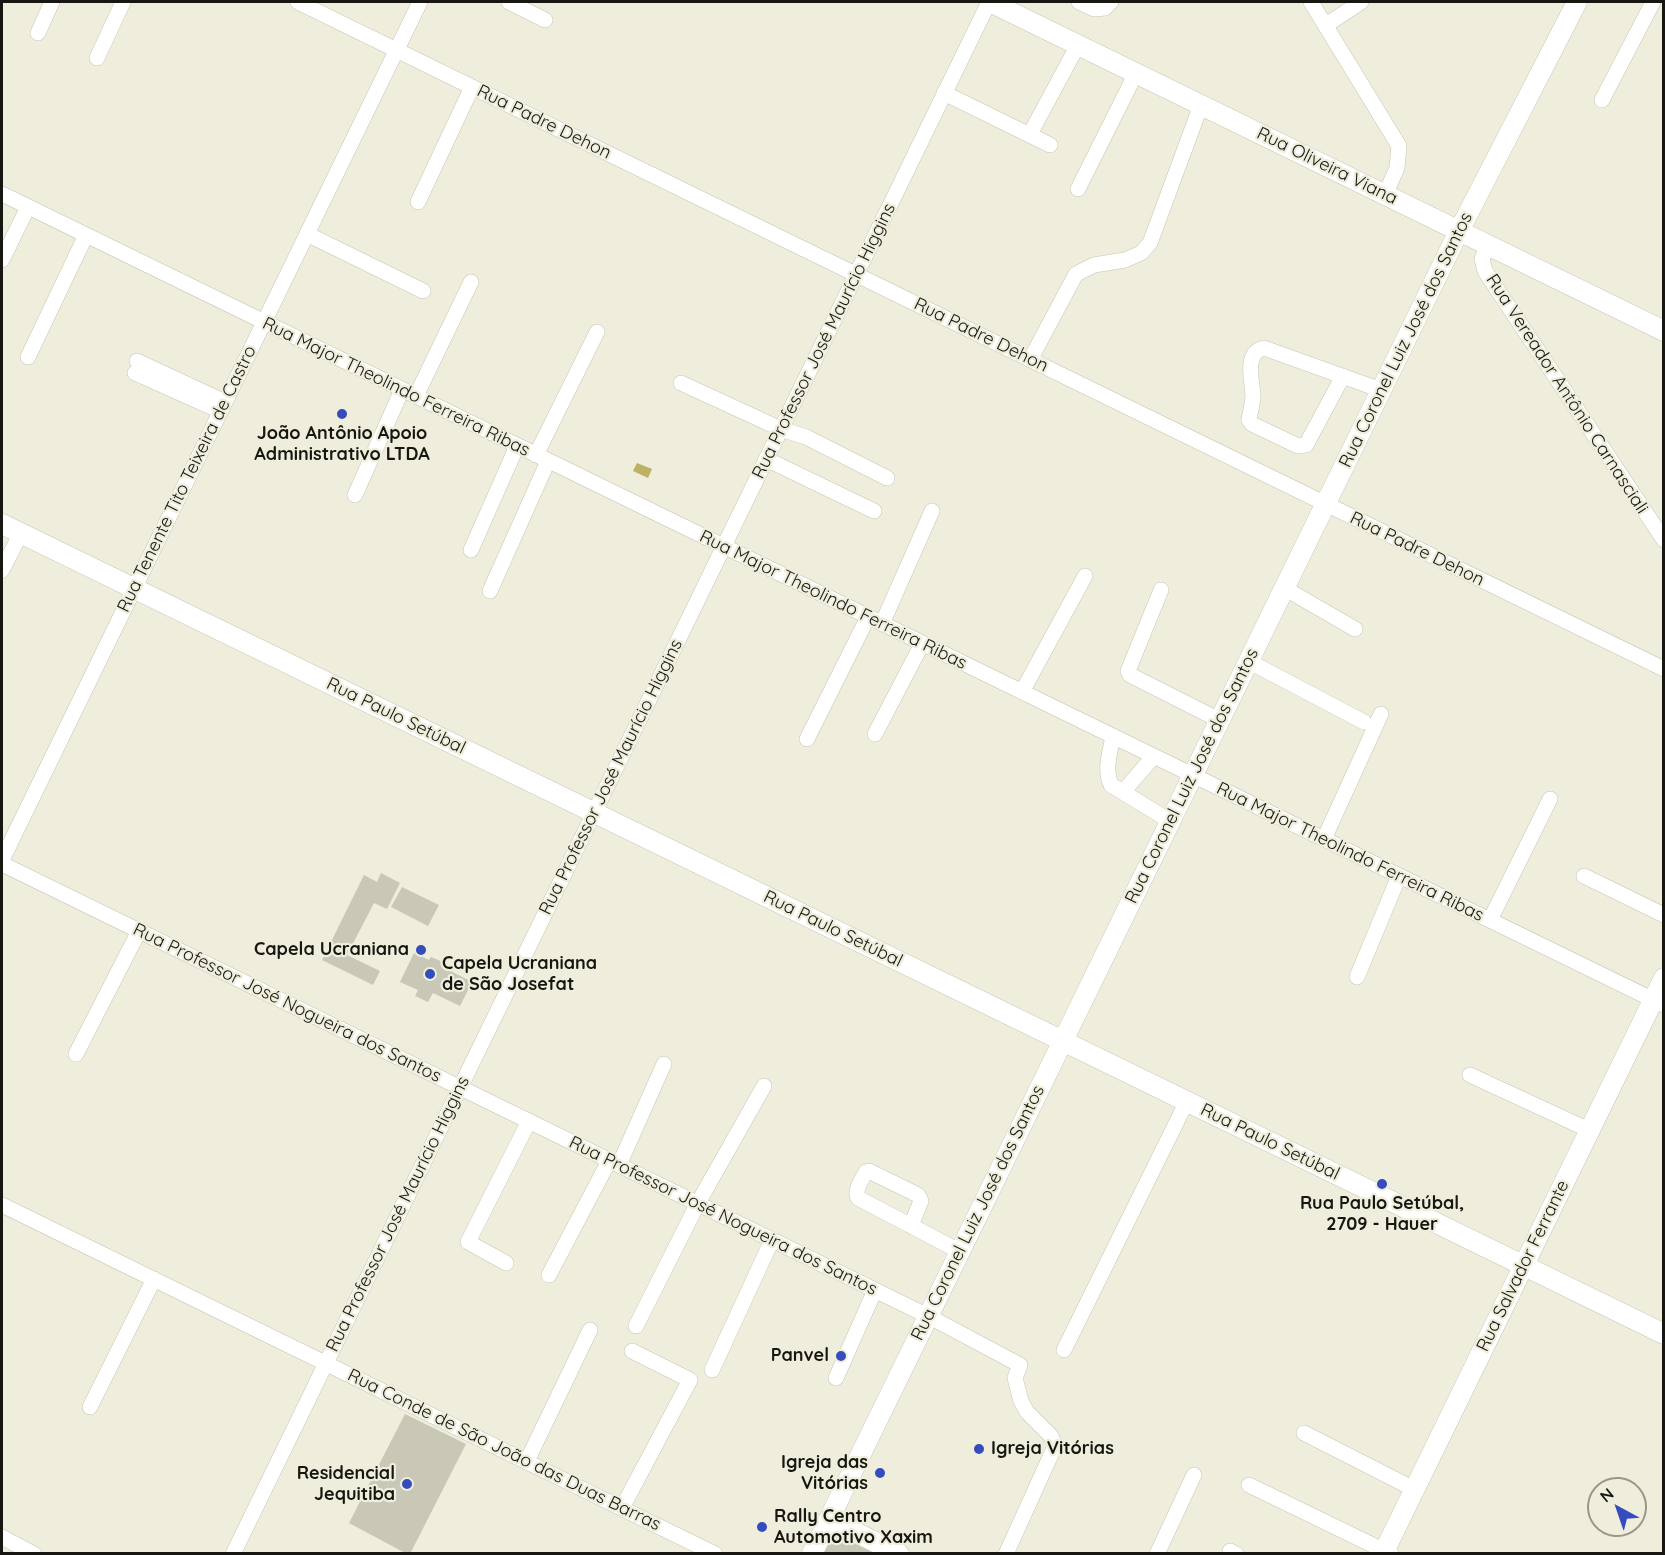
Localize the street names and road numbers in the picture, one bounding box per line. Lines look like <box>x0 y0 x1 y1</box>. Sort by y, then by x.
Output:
street label: Rua Padre Dehon <box>473 80 615 164</box>
street label: Rua Oliveira Viana <box>1253 123 1401 209</box>
street label: Rua Professor José Maurício Higgins <box>748 200 900 482</box>
street label: Rua Coronel Luiz José dos Santos <box>1335 209 1477 471</box>
street label: Rua Vereador Antônio Carnasciali <box>1481 270 1653 518</box>
street label: Rua Padre Dehon <box>910 293 1052 377</box>
street label: Rua Major Theolindo Ferreira Ribas <box>259 313 533 461</box>
street label: Rua Tenente Tito Teixeira de Castro <box>113 342 261 616</box>
street label: Rua Padre Dehon <box>1346 507 1488 591</box>
street label: Rua Major Theolindo Ferreira Ribas <box>696 526 970 674</box>
street label: Rua Professor José Maurício Higgins <box>535 636 687 918</box>
street label: Rua Coronel Luiz José dos Santos <box>1121 645 1263 907</box>
street label: Rua Paulo Setúbal <box>323 673 469 759</box>
street label: Rua Major Theolindo Ferreira Ribas <box>1213 778 1487 926</box>
street label: Rua Paulo Setúbal <box>760 886 906 972</box>
street label: Rua Professor José Nogueira dos Santos <box>129 919 445 1087</box>
street label: Rua Professor José Maurício Higgins <box>322 1073 474 1355</box>
street label: Rua Coronel Luiz José dos Santos <box>907 1082 1049 1344</box>
street label: Rua Paulo Setúbal <box>1197 1099 1343 1185</box>
street label: Rua Professor José Nogueira dos Santos <box>565 1132 881 1300</box>
street label: Rua Salvador Ferrante <box>1472 1177 1574 1355</box>
street label: Rua Conde de São João das Duas Barras <box>344 1364 664 1536</box>

